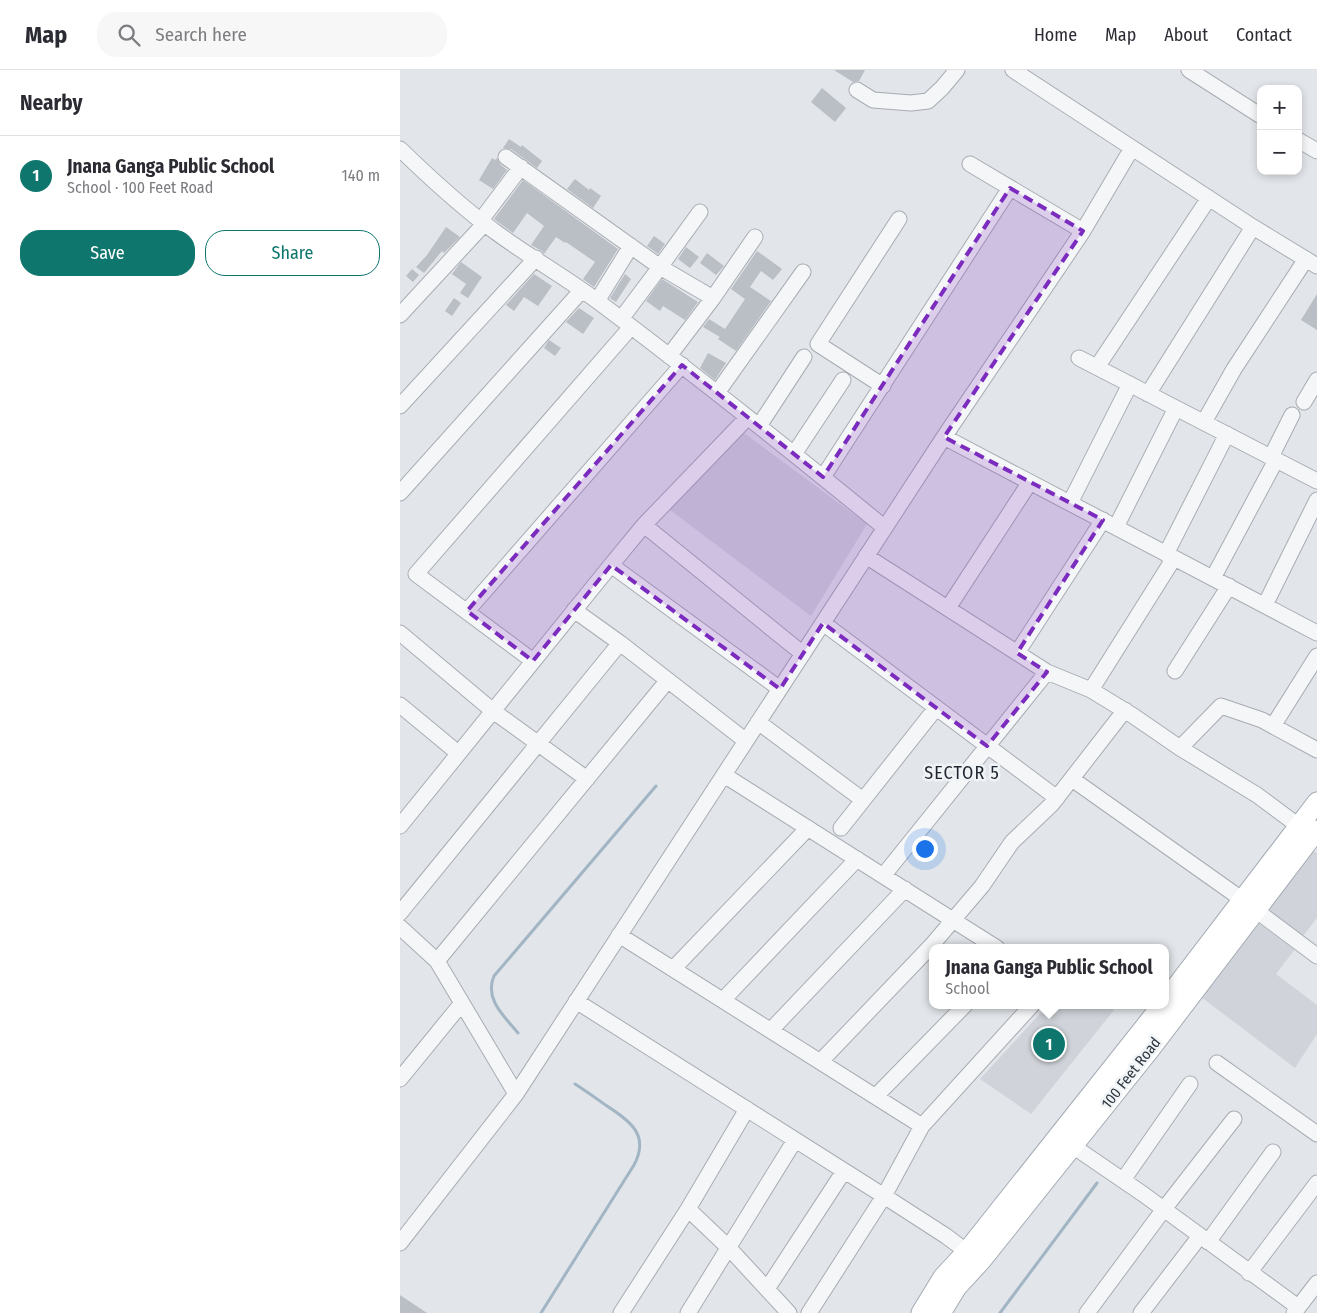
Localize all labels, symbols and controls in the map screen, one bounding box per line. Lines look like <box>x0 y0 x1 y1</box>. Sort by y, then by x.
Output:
search box <box>97 12 447 57</box>
text: Map <box>25 21 67 49</box>
icon: search <box>115 21 143 49</box>
text: Search here <box>155 23 247 46</box>
text: Home <box>1034 24 1077 46</box>
text: Map <box>1105 24 1136 46</box>
text: About <box>1164 24 1208 46</box>
text: Contact <box>1236 24 1292 46</box>
map controls <box>1257 85 1302 175</box>
button: + <box>1257 85 1302 130</box>
text: Nearby <box>20 90 82 116</box>
button: − <box>1257 130 1302 175</box>
text: Jnana Ganga Public School <box>67 155 274 178</box>
text: 1 <box>33 166 39 185</box>
text: 140 m <box>342 166 380 185</box>
text: School · 100 Feet Road <box>67 178 213 197</box>
button: Save <box>20 230 195 276</box>
button: Share <box>205 230 380 276</box>
district label: SECTOR 5 <box>924 762 1000 784</box>
your location <box>912 836 938 862</box>
popup <box>929 944 1169 1009</box>
text: Jnana Ganga Public School <box>945 956 1153 979</box>
text: School <box>945 979 990 998</box>
pin: 1 <box>1033 1025 1065 1063</box>
street label: 100 Feet Road <box>1098 1034 1164 1112</box>

